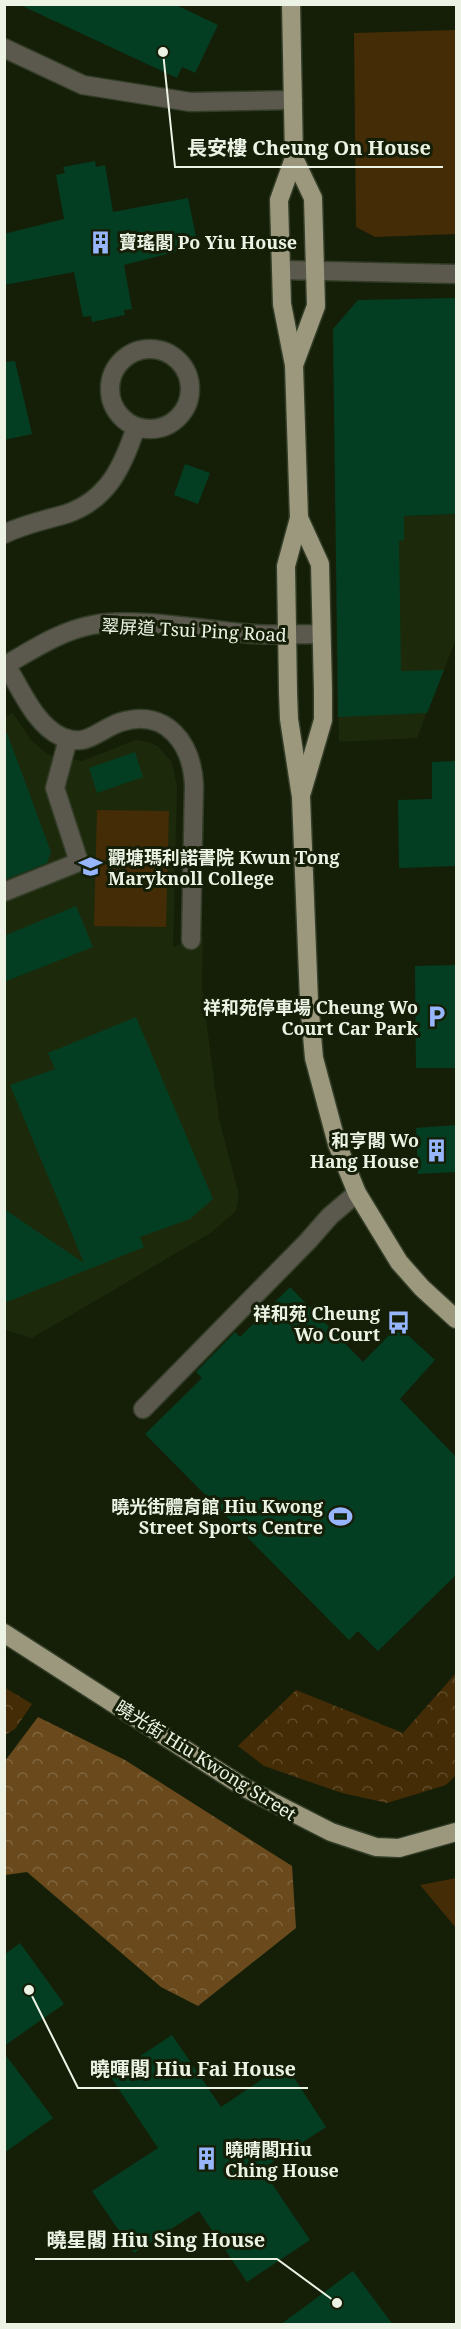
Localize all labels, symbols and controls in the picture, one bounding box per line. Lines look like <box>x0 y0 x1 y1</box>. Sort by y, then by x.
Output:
callout: 長安樓 Cheung On House <box>175 129 443 167</box>
text: 長安樓 Cheung On House <box>187 134 431 161</box>
building icon: 寶瑤閣 Po Yiu House <box>88 229 114 255</box>
place label: 寶瑤閣 Po Yiu House <box>119 230 297 254</box>
street label: 翠屏道 Tsui Ping Road <box>101 613 287 647</box>
place label: 觀塘瑪利諾書院 Kwun Tong Maryknoll College <box>108 845 341 890</box>
school or university icon: 觀塘瑪利諾書院 Kwun Tong Maryknoll College <box>77 854 103 880</box>
place label: 祥和苑停車場 Cheung Wo Court Car Park <box>203 995 419 1040</box>
parking icon: 祥和苑停車場 Cheung Wo Court Car Park <box>423 1004 449 1030</box>
place label: 和亨閣 Wo Hang House <box>310 1128 419 1173</box>
building icon: 和亨閣 Wo Hang House <box>424 1137 450 1163</box>
place label: 祥和苑 Cheung Wo Court <box>253 1301 381 1346</box>
bus stop icon: 祥和苑 Cheung Wo Court <box>385 1310 411 1336</box>
place label: 曉光街體育館 Hiu Kwong Street Sports Centre <box>111 1494 324 1539</box>
sports icon: 曉光街體育館 Hiu Kwong Street Sports Centre <box>328 1503 354 1529</box>
street label: 曉光街 Hiu Kwong Street <box>111 1694 301 1826</box>
callout: 曉暉閣 Hiu Fai House <box>78 2050 308 2088</box>
text: 曉暉閣 Hiu Fai House <box>90 2055 296 2082</box>
place label: 曉晴閣Hiu Ching House <box>225 2137 339 2182</box>
building icon: 曉晴閣Hiu Ching House <box>194 2146 220 2172</box>
callout: 曉星閣 Hiu Sing House <box>35 2221 277 2259</box>
text: 曉星閣 Hiu Sing House <box>47 2226 265 2253</box>

